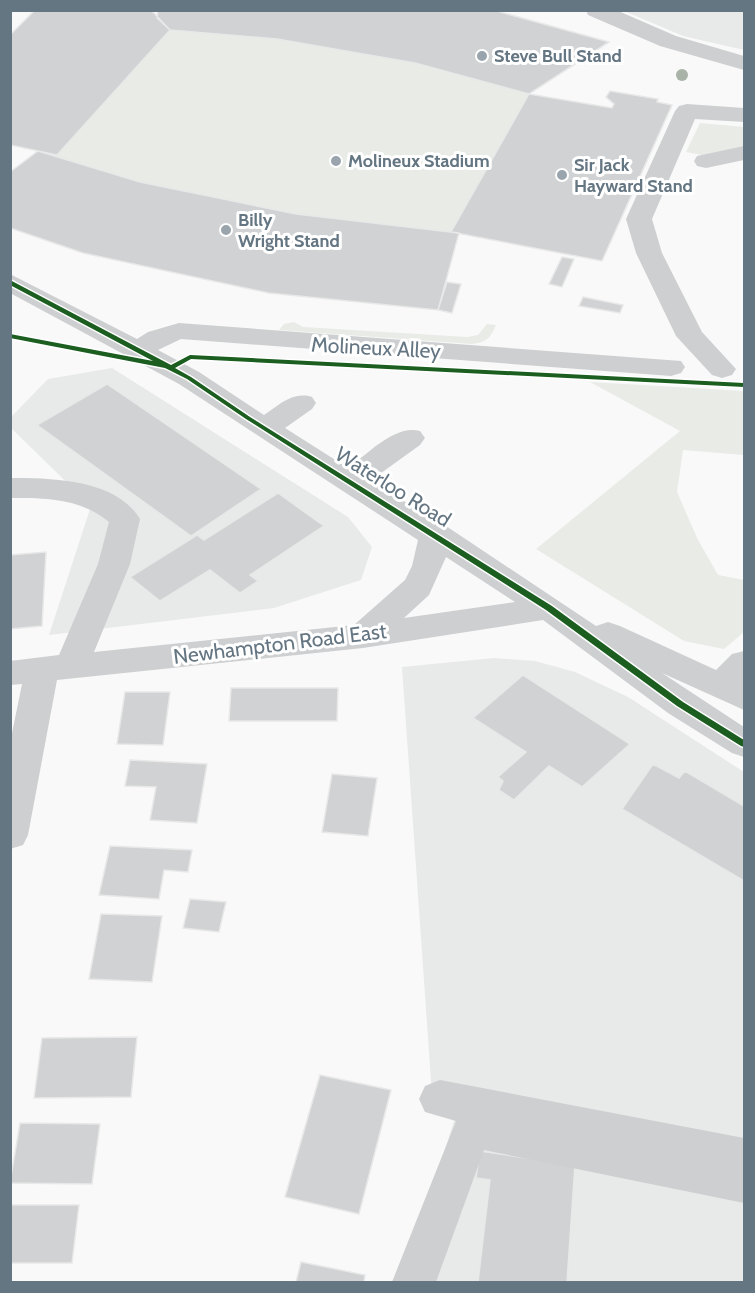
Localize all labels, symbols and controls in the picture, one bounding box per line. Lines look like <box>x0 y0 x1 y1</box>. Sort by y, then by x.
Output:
place label: Steve Bull Stand <box>494 45 622 67</box>
marker: Steve Bull Stand <box>475 49 489 63</box>
place label: Molineux Stadium <box>348 150 490 172</box>
marker: Molineux Stadium <box>329 154 343 168</box>
place label: Sir Jack Hayward Stand <box>574 154 693 197</box>
marker: Sir Jack Hayward Stand <box>555 168 569 182</box>
place label: Billy Wright Stand <box>238 209 340 252</box>
marker: Billy Wright Stand <box>219 223 233 237</box>
street label: Molineux Alley <box>311 332 442 363</box>
street label: Waterloo Road <box>331 441 456 532</box>
street label: Newhampton Road East <box>172 618 388 669</box>

